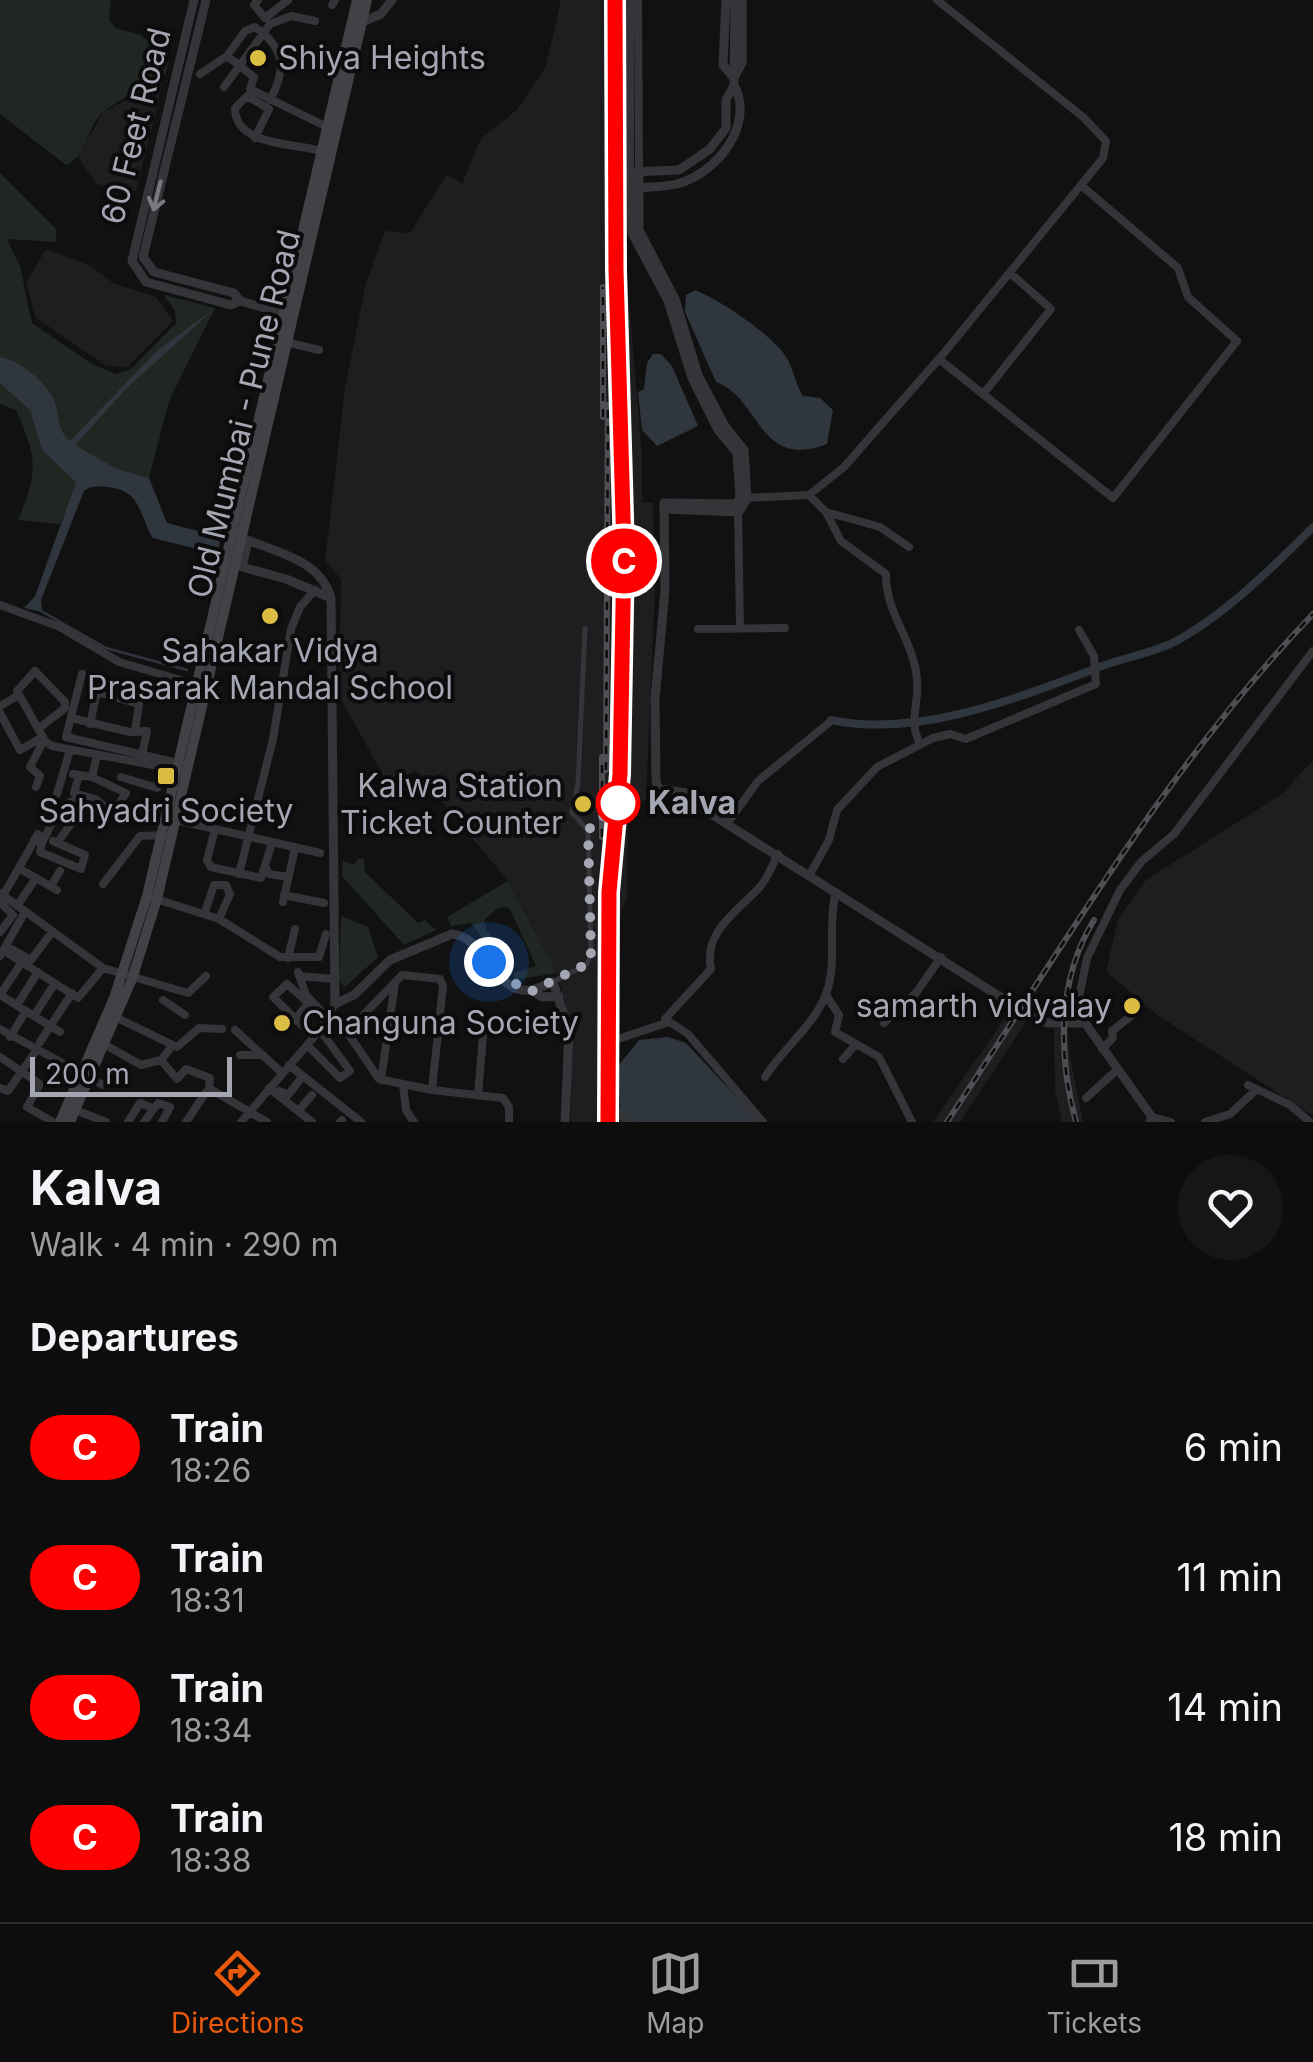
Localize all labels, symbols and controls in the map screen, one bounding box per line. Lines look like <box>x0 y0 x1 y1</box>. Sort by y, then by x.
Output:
street label: 60 Feet Road <box>92 24 179 228</box>
place label: Shiya Heights <box>278 38 486 77</box>
marker: Shiya Heights <box>247 47 269 69</box>
one-way arrow <box>147 179 165 211</box>
street label: Old Mumbai - Pune Road <box>179 226 308 602</box>
line badge: C <box>592 528 656 594</box>
text: C <box>611 540 637 582</box>
marker: Sahakar Vidya Prasarak Mandal School <box>259 605 281 627</box>
place label: Sahakar Vidya Prasarak Mandal School <box>87 631 453 707</box>
marker: Sahyadri Society <box>155 765 177 787</box>
place label: Kalwa Station Ticket Counter <box>340 766 563 842</box>
marker: Kalva <box>597 782 639 824</box>
place label: Kalva <box>648 783 736 822</box>
place label: Sahyadri Society <box>38 791 294 830</box>
marker: Kalwa Station Ticket Counter <box>572 793 594 815</box>
your location <box>464 937 514 987</box>
place label: samarth vidyalay <box>856 986 1112 1025</box>
marker: samarth vidyalay <box>1121 995 1143 1017</box>
place label: Changuna Society <box>302 1003 579 1042</box>
marker: Changuna Society <box>271 1012 293 1034</box>
scale bar <box>30 1052 232 1096</box>
text: 200 m <box>45 1057 130 1091</box>
button: heart <box>1178 1155 1283 1260</box>
text: Kalva <box>30 1158 162 1217</box>
text: Walk · 4 min · 290 m <box>30 1225 339 1264</box>
text: Departures <box>30 1314 239 1360</box>
text: Train <box>170 1405 264 1451</box>
text: 6 min <box>1184 1424 1283 1470</box>
text: C <box>72 1426 98 1468</box>
text: 18:26 <box>170 1451 251 1490</box>
text: Train <box>170 1535 264 1581</box>
text: 11 min <box>1176 1554 1283 1600</box>
text: C <box>72 1556 98 1598</box>
text: 18:31 <box>170 1581 245 1620</box>
text: Train <box>170 1665 264 1711</box>
text: 14 min <box>1167 1684 1283 1730</box>
text: C <box>72 1686 98 1728</box>
text: 18:34 <box>170 1711 252 1750</box>
text: Train <box>170 1795 264 1841</box>
text: 18 min <box>1168 1814 1283 1860</box>
text: C <box>72 1816 98 1858</box>
text: 18:38 <box>170 1841 252 1880</box>
tab: Directions <box>171 1946 304 2040</box>
tab: Map <box>646 1946 704 2040</box>
tab: Tickets <box>1046 1946 1142 2040</box>

